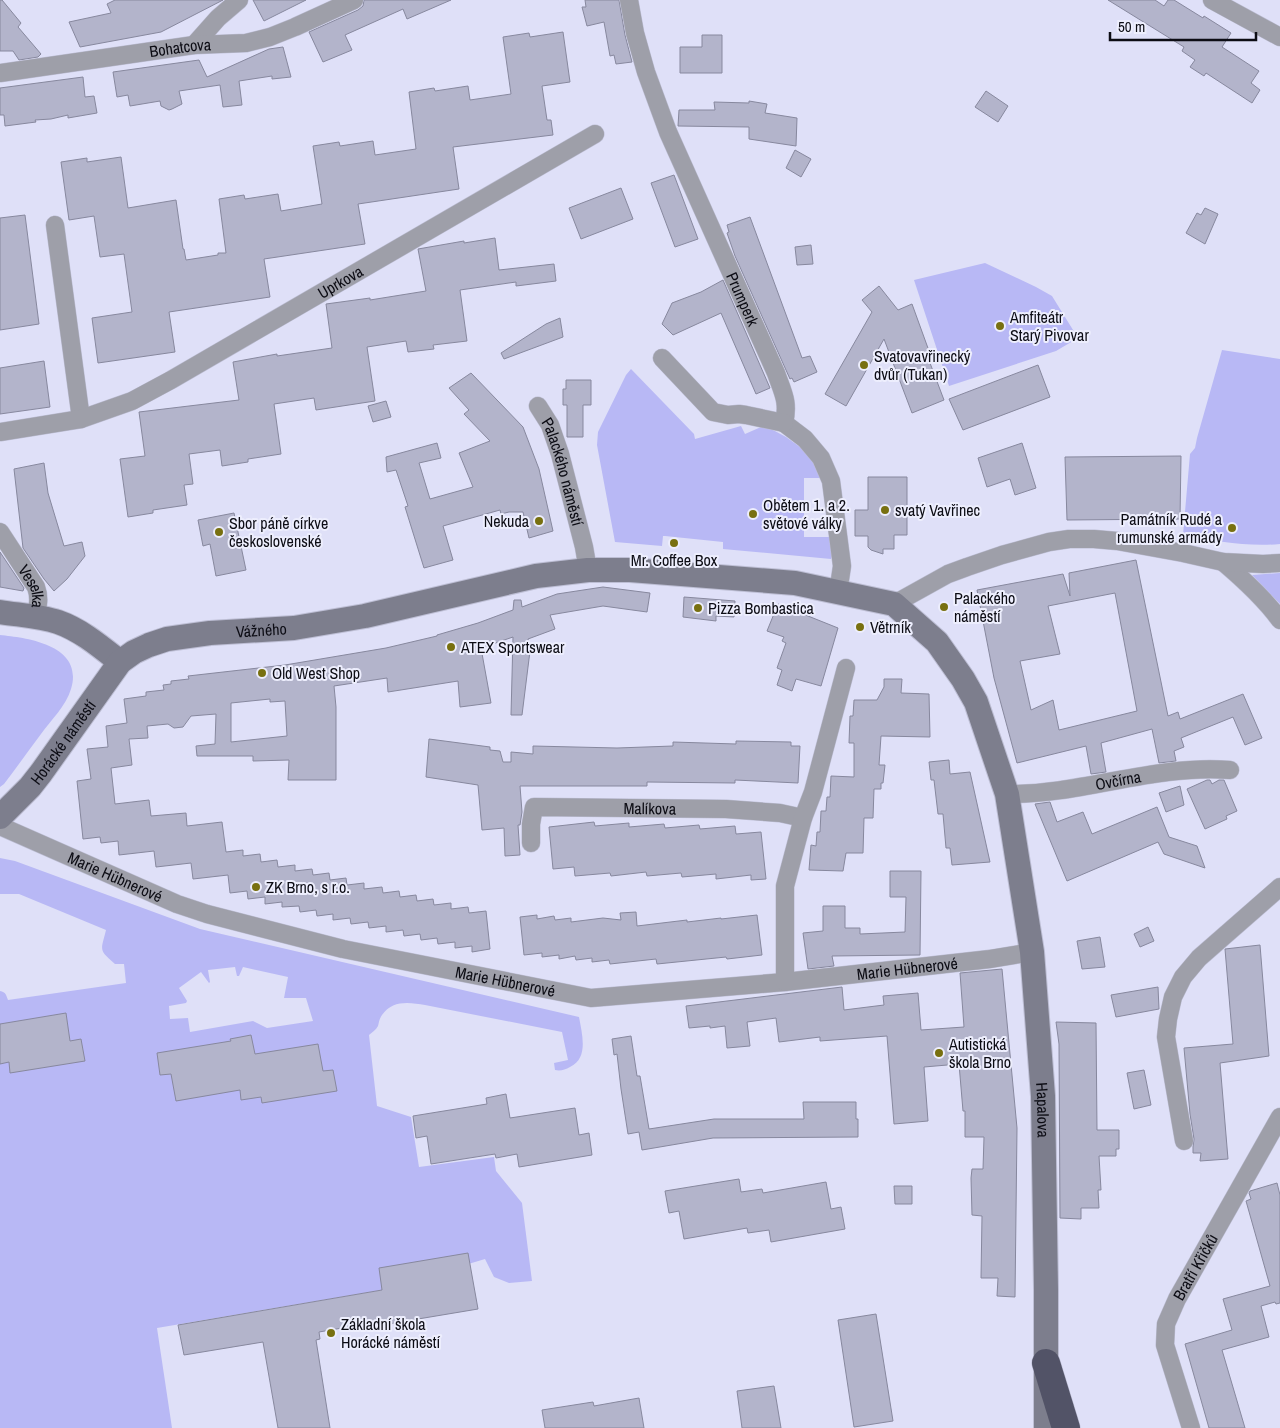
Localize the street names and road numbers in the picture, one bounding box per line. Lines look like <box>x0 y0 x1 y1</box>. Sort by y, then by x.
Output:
street label: Bohatcova <box>148 33 212 62</box>
street label: Uprkova <box>314 260 367 304</box>
street label: Prumperk <box>721 269 765 330</box>
street label: Palackého náměstí <box>537 413 589 528</box>
street label: Veselka <box>13 560 49 610</box>
street label: Vážného <box>235 617 287 642</box>
street label: Horácké náměstí <box>25 695 101 789</box>
street label: Ovčírna <box>1093 765 1143 795</box>
street label: Malíkova <box>623 797 677 819</box>
street label: Marie Hübnerové <box>64 846 166 907</box>
street label: Marie Hübnerové <box>856 952 959 985</box>
street label: Marie Hübnerové <box>454 960 557 1002</box>
street label: Hapalova <box>1031 1082 1055 1139</box>
street label: Bratří Křičků <box>1168 1230 1223 1304</box>

